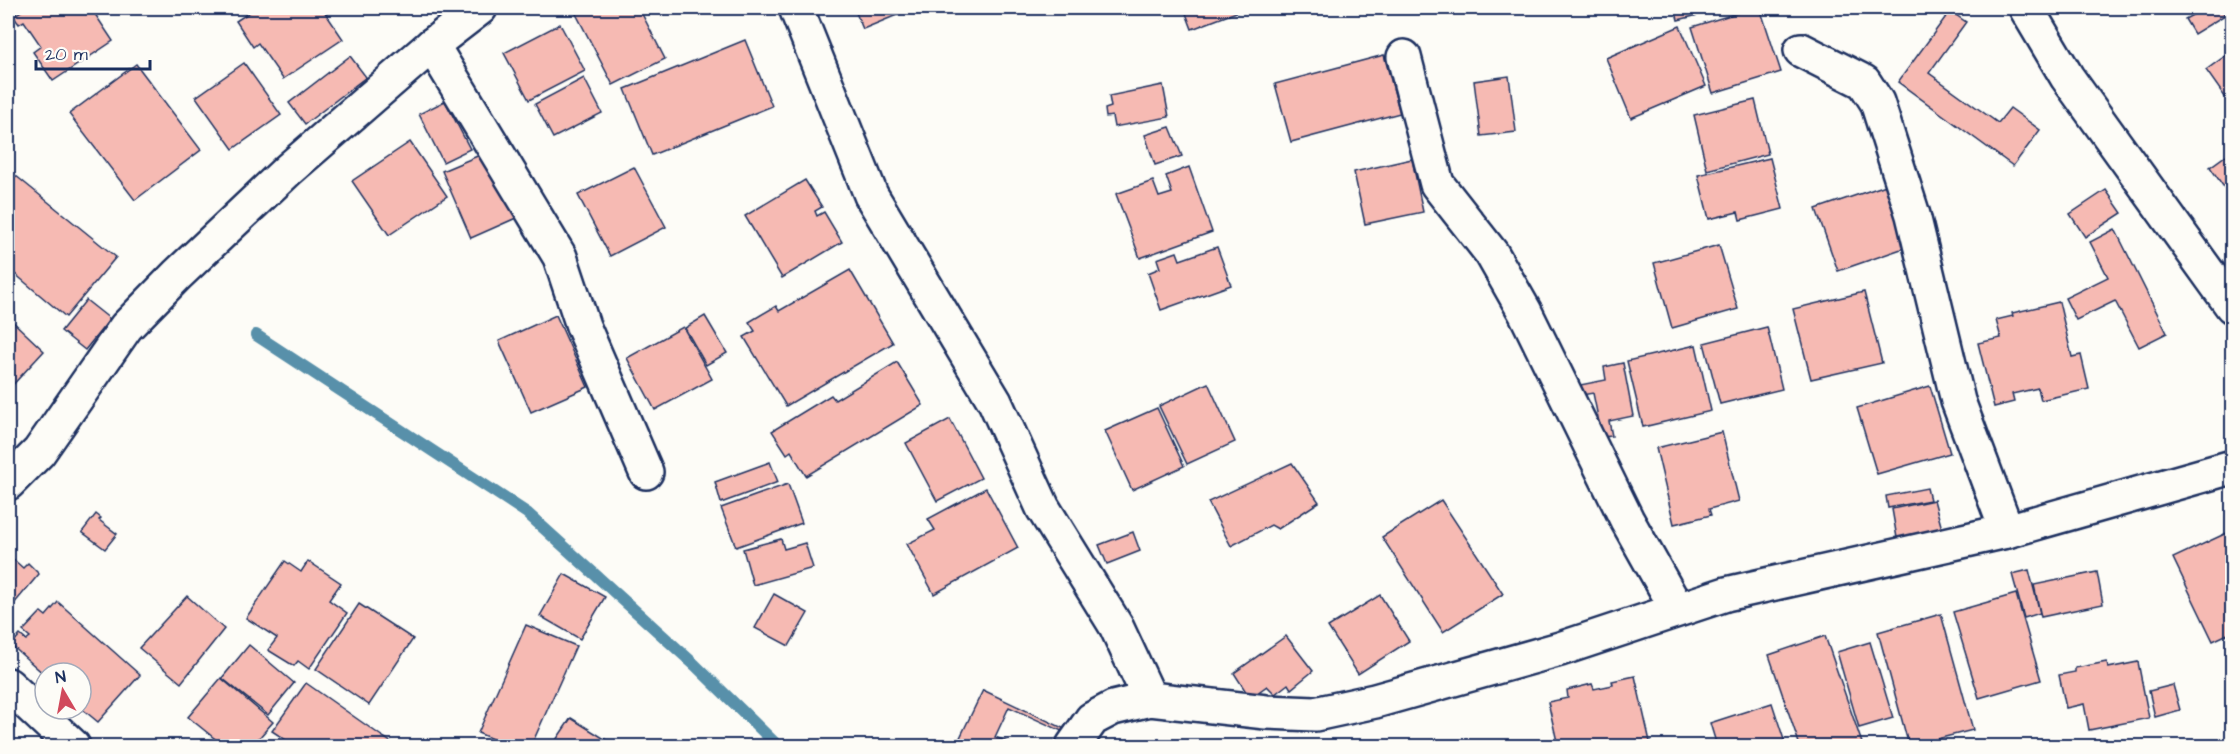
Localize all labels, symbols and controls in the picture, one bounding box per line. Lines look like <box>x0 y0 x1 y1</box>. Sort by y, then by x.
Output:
scale bar <box>36 33 150 71</box>
text: 20 m <box>45 42 88 67</box>
north arrow <box>33 661 93 721</box>
text: N <box>54 666 67 689</box>

